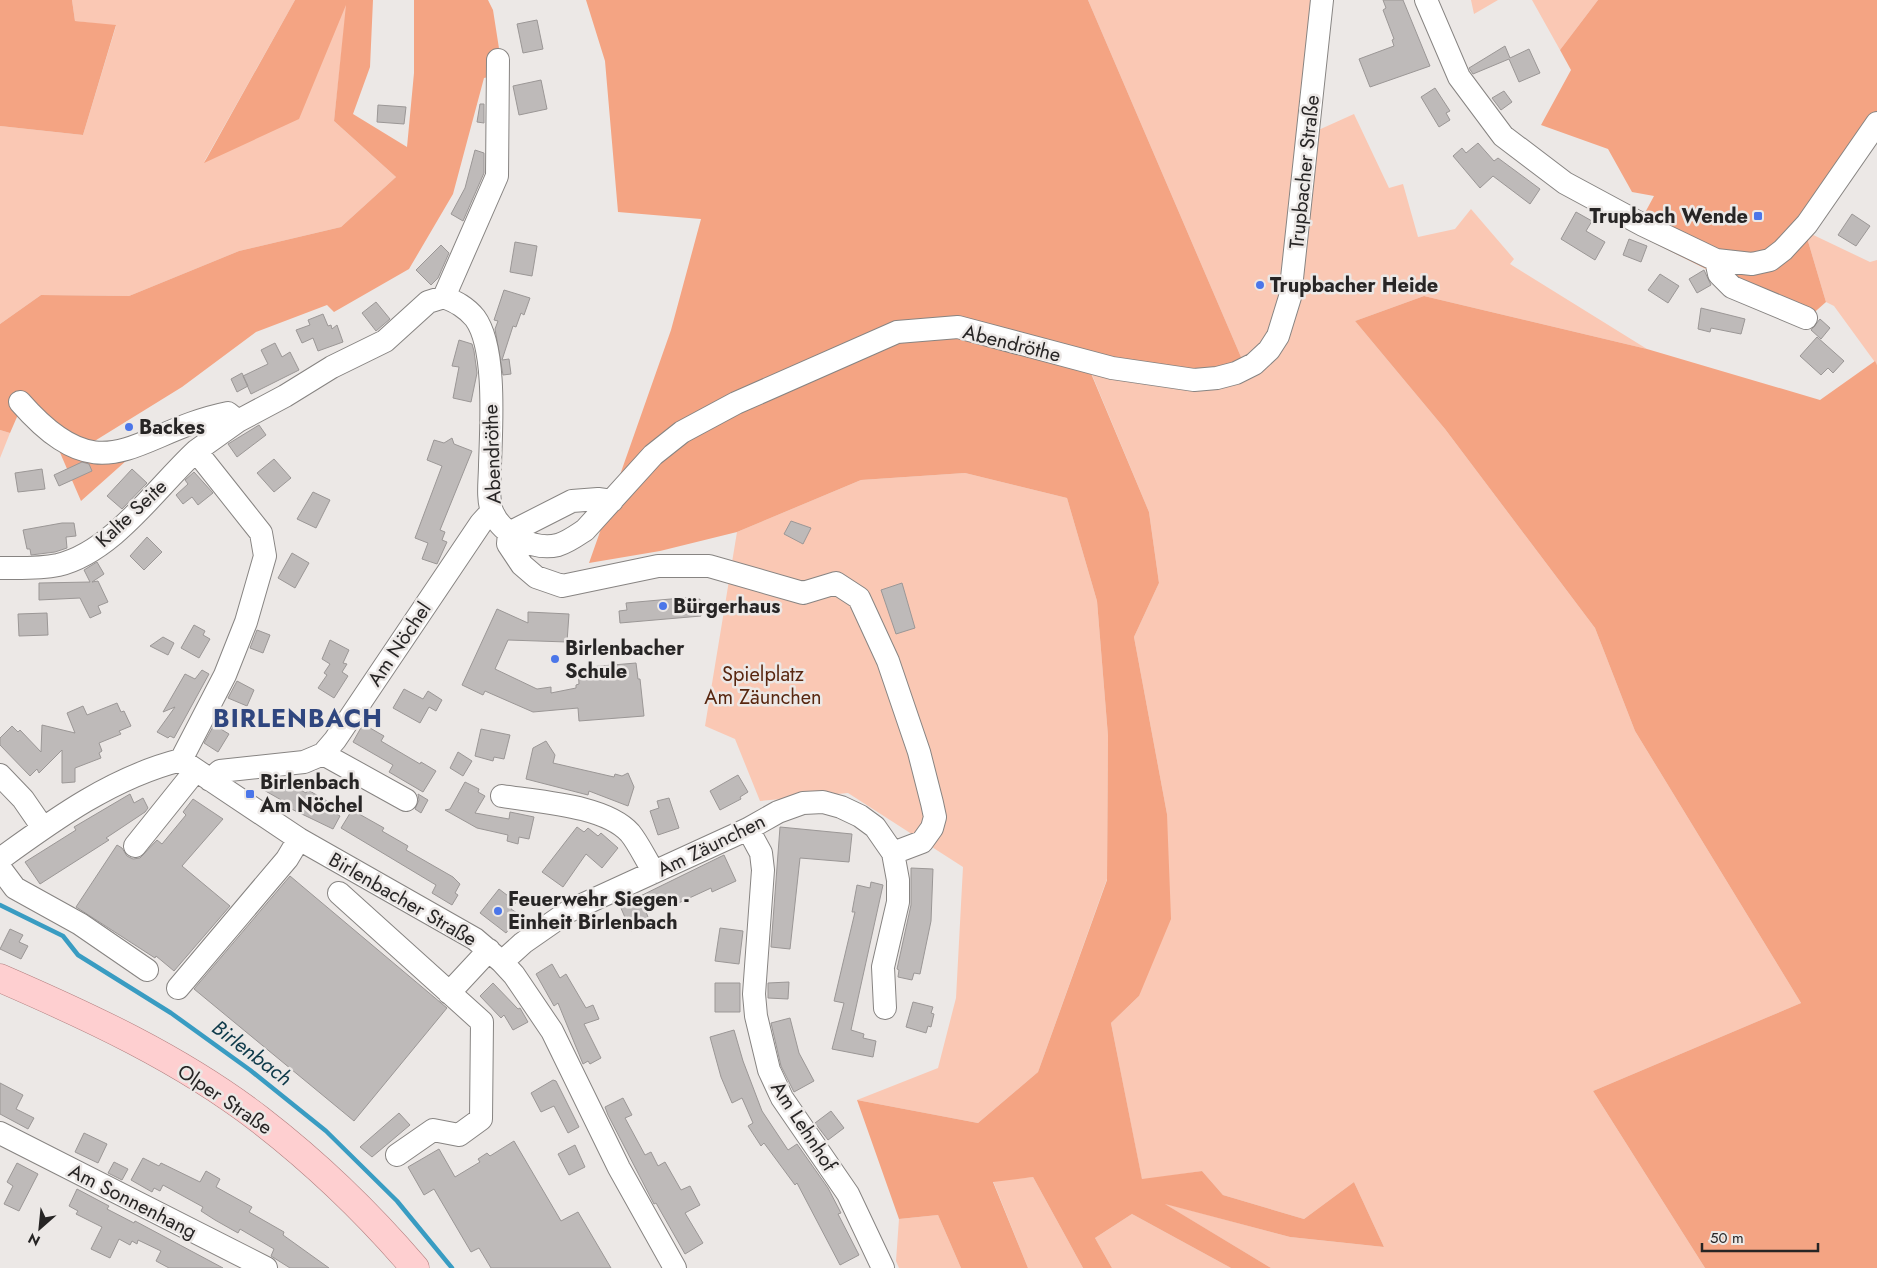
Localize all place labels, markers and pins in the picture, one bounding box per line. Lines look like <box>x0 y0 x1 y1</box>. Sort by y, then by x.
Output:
place label: Trupbach Wende <box>1589 202 1748 231</box>
marker: Trupbach Wende <box>1752 210 1764 222</box>
place label: Trupbacher Heide <box>1270 271 1438 300</box>
marker: Trupbacher Heide <box>1254 279 1266 291</box>
place label: Backes <box>139 413 205 442</box>
marker: Backes <box>123 421 135 433</box>
place label: Bürgerhaus <box>673 592 780 621</box>
marker: Bürgerhaus <box>657 600 669 612</box>
place label: Birlenbacher Schule <box>565 634 685 686</box>
marker: Birlenbacher Schule <box>549 653 561 665</box>
place label: Birlenbach Am Nöchel <box>259 768 363 820</box>
marker: Birlenbach Am Nöchel <box>244 788 256 800</box>
place label: Feuerwehr Siegen - Einheit Birlenbach <box>508 885 689 937</box>
marker: Feuerwehr Siegen - Einheit Birlenbach <box>492 905 504 917</box>

